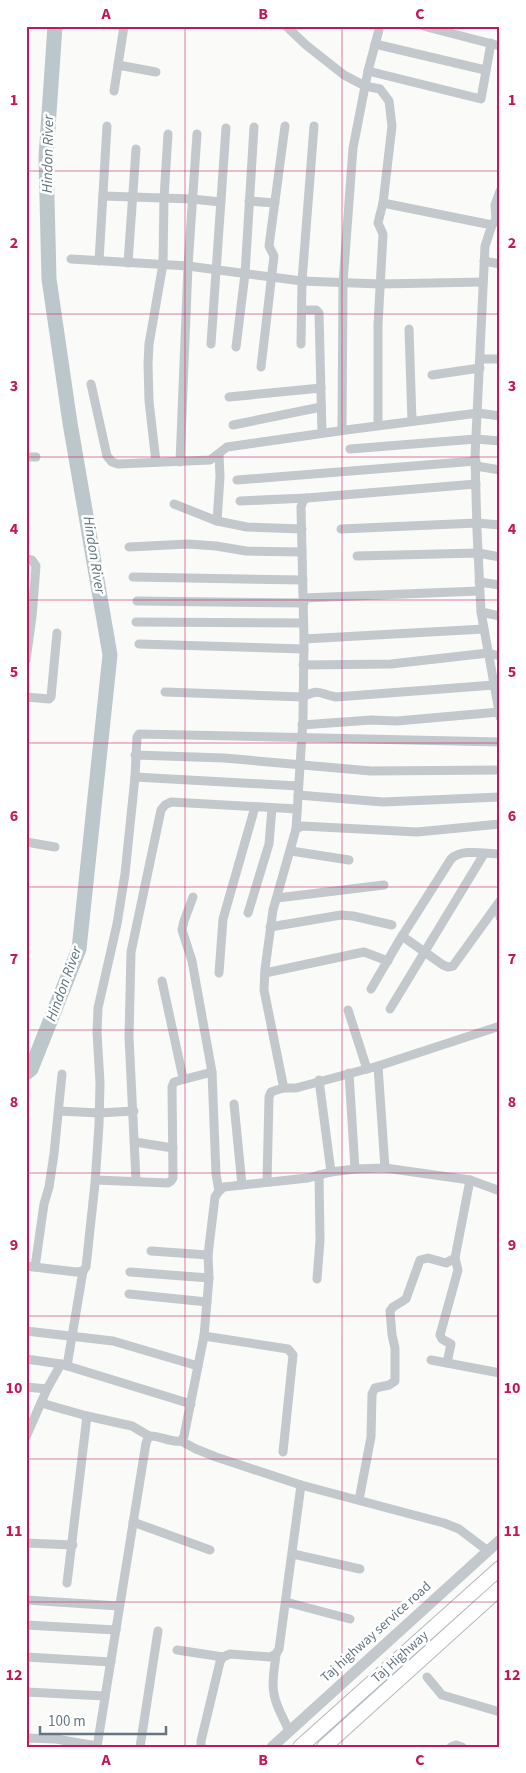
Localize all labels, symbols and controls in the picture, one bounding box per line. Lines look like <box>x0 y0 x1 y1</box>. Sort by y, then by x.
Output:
text: A <box>100 3 111 25</box>
text: B <box>258 3 268 25</box>
text: C <box>415 3 425 25</box>
text: 1 <box>10 89 18 111</box>
text: 1 <box>508 89 516 111</box>
water label: Hindon River <box>37 114 59 193</box>
text: 2 <box>10 232 18 254</box>
text: 2 <box>508 232 516 254</box>
text: 3 <box>10 375 18 397</box>
text: 3 <box>508 375 516 397</box>
water label: Hindon River <box>78 515 111 596</box>
text: 4 <box>10 518 19 540</box>
text: 4 <box>508 518 517 540</box>
text: 5 <box>10 661 18 683</box>
text: 5 <box>508 661 516 683</box>
text: 6 <box>10 805 18 827</box>
text: 6 <box>508 805 516 827</box>
water label: Hindon River <box>41 943 88 1024</box>
text: 7 <box>10 948 18 970</box>
text: 7 <box>508 948 516 970</box>
text: 8 <box>10 1091 18 1113</box>
text: 8 <box>508 1091 516 1113</box>
text: 9 <box>10 1234 18 1256</box>
text: 9 <box>508 1234 516 1256</box>
text: 10 <box>6 1377 22 1399</box>
text: 10 <box>504 1377 520 1399</box>
text: 11 <box>6 1520 22 1542</box>
text: 11 <box>504 1520 520 1542</box>
street label: Taj highway service road <box>316 1577 436 1687</box>
street label: Taj Highway <box>367 1626 433 1688</box>
text: 12 <box>6 1664 22 1686</box>
text: 12 <box>504 1664 520 1686</box>
scale bar <box>40 1703 166 1735</box>
text: 100 m <box>48 1711 86 1732</box>
text: A <box>100 1749 111 1771</box>
text: B <box>258 1749 268 1771</box>
text: C <box>415 1749 425 1771</box>

